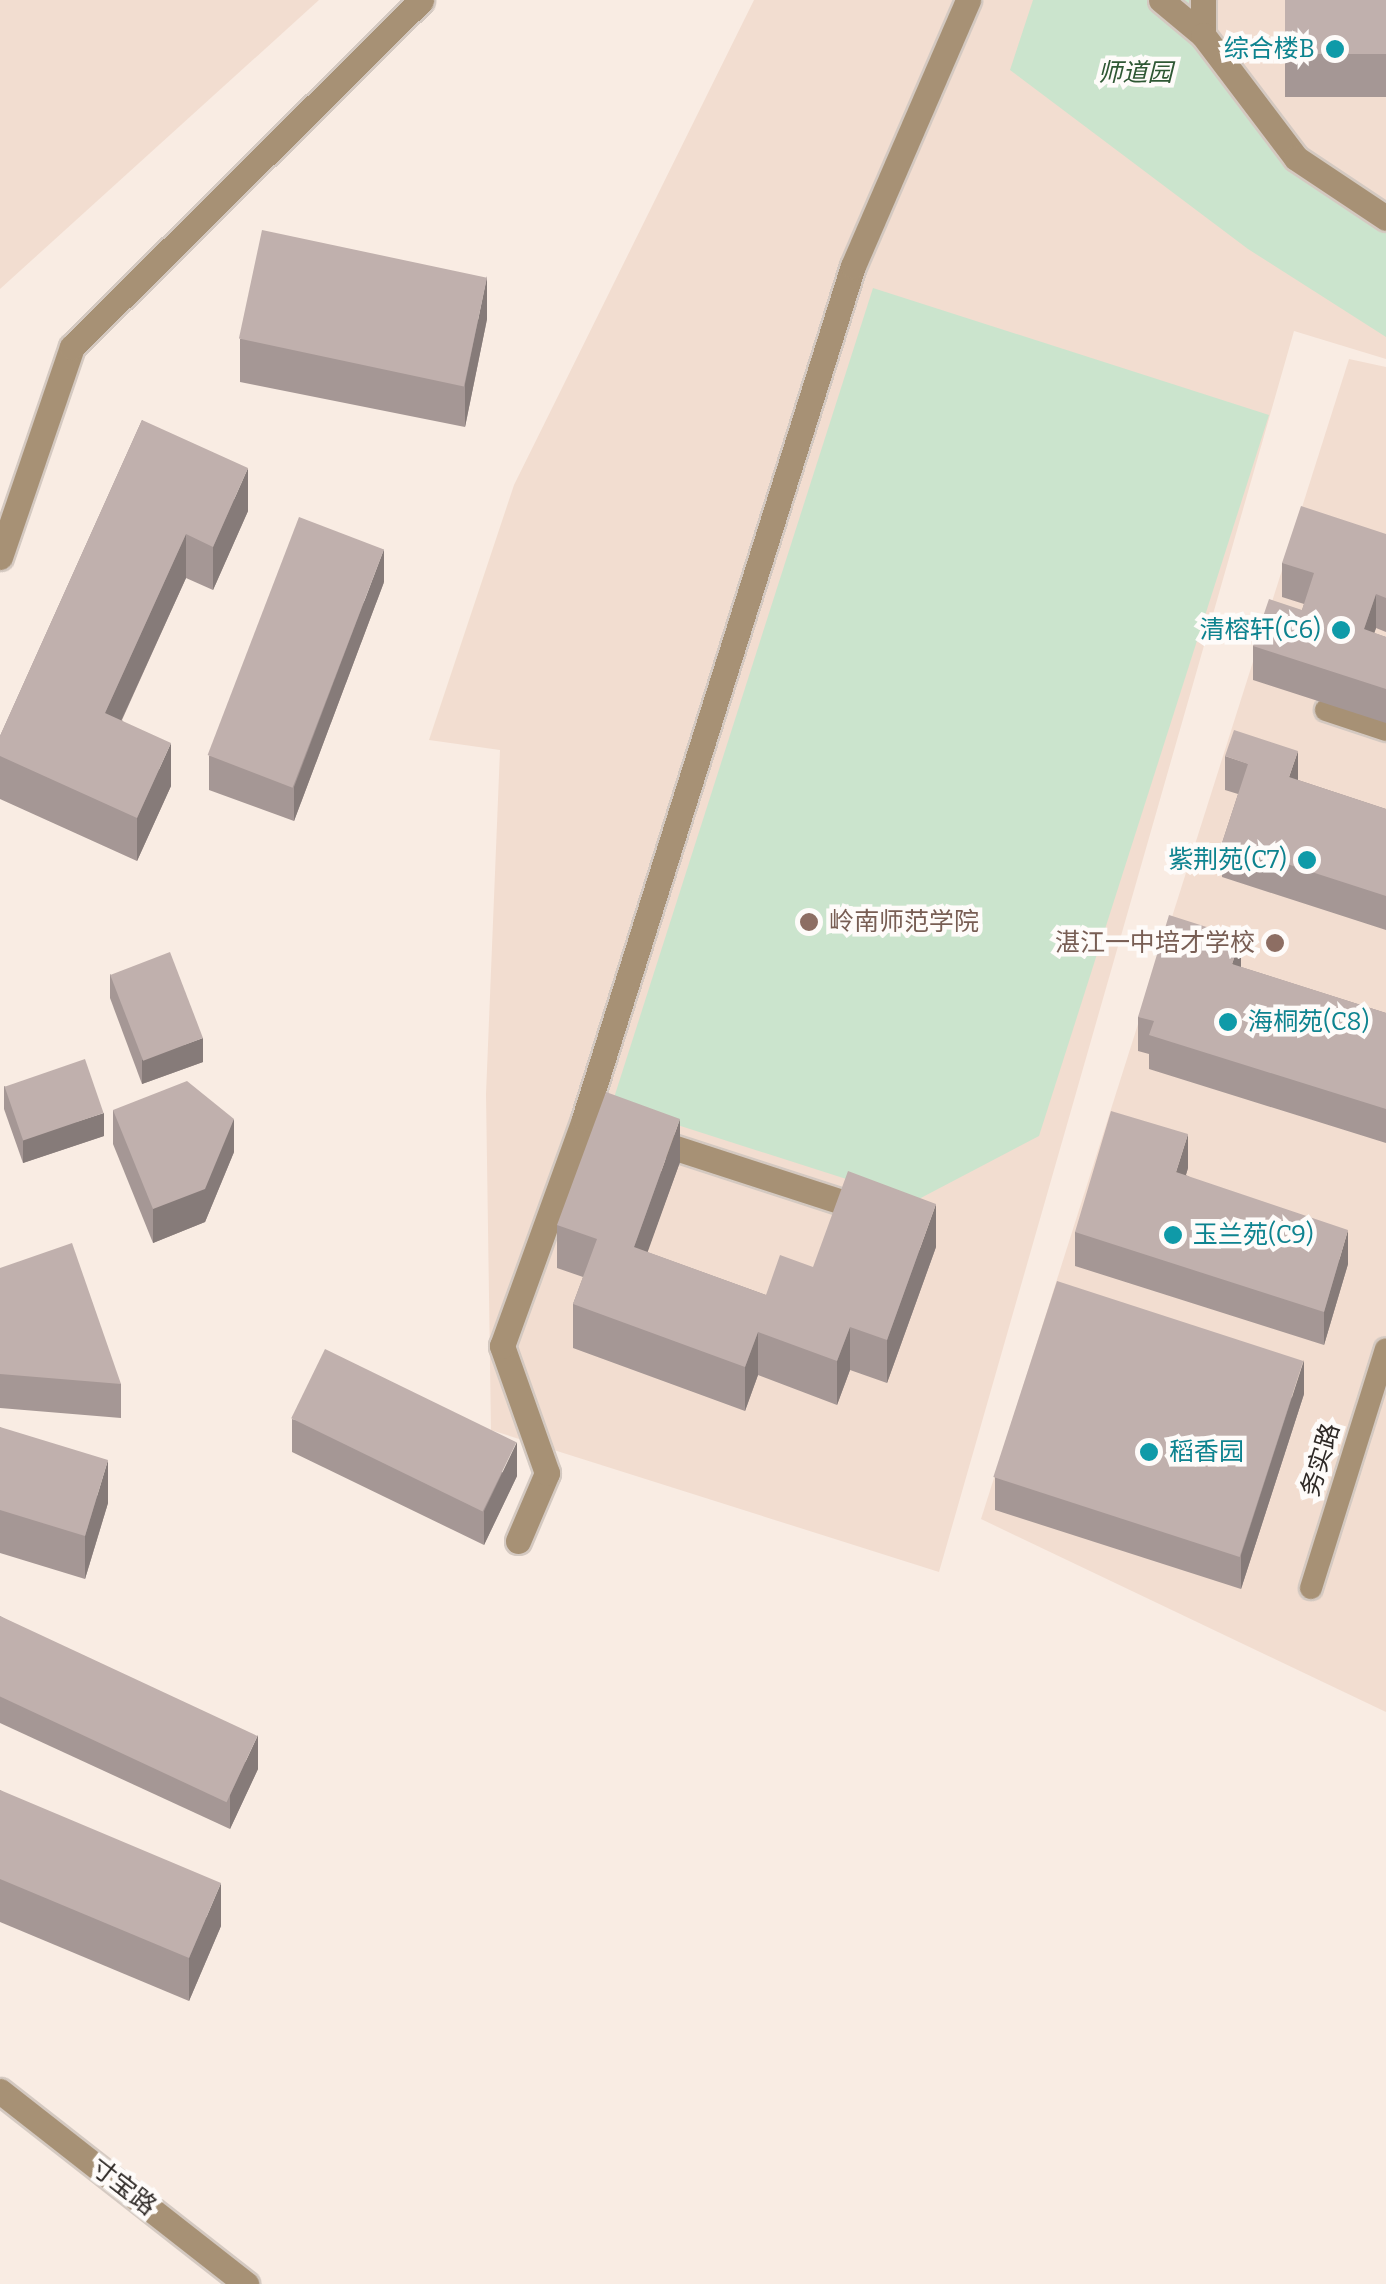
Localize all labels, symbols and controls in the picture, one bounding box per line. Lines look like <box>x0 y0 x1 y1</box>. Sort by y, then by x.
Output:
place label: 综合楼B <box>1224 34 1315 64</box>
marker: 综合楼B <box>1324 38 1346 60</box>
park label: 师道园 <box>1098 58 1172 88</box>
place label: 清榕轩(C6) <box>1200 615 1321 645</box>
marker: 清榕轩(C6) <box>1330 619 1352 641</box>
place label: 紫荆苑(C7) <box>1168 845 1287 875</box>
marker: 紫荆苑(C7) <box>1296 849 1318 871</box>
place label: 岭南师范学院 <box>829 907 979 937</box>
marker: 岭南师范学院 <box>798 911 820 933</box>
place label: 湛江一中培才学校 <box>1055 928 1255 958</box>
marker: 湛江一中培才学校 <box>1264 932 1286 954</box>
place label: 海桐苑(C8) <box>1248 1007 1369 1037</box>
marker: 海桐苑(C8) <box>1217 1011 1239 1033</box>
place label: 玉兰苑(C9) <box>1193 1220 1314 1250</box>
marker: 玉兰苑(C9) <box>1162 1224 1184 1246</box>
street label: 务实路 <box>1296 1420 1346 1500</box>
place label: 稻香园 <box>1169 1437 1244 1467</box>
marker: 稻香园 <box>1138 1441 1160 1463</box>
street label: 寸宝路 <box>84 2152 162 2222</box>

